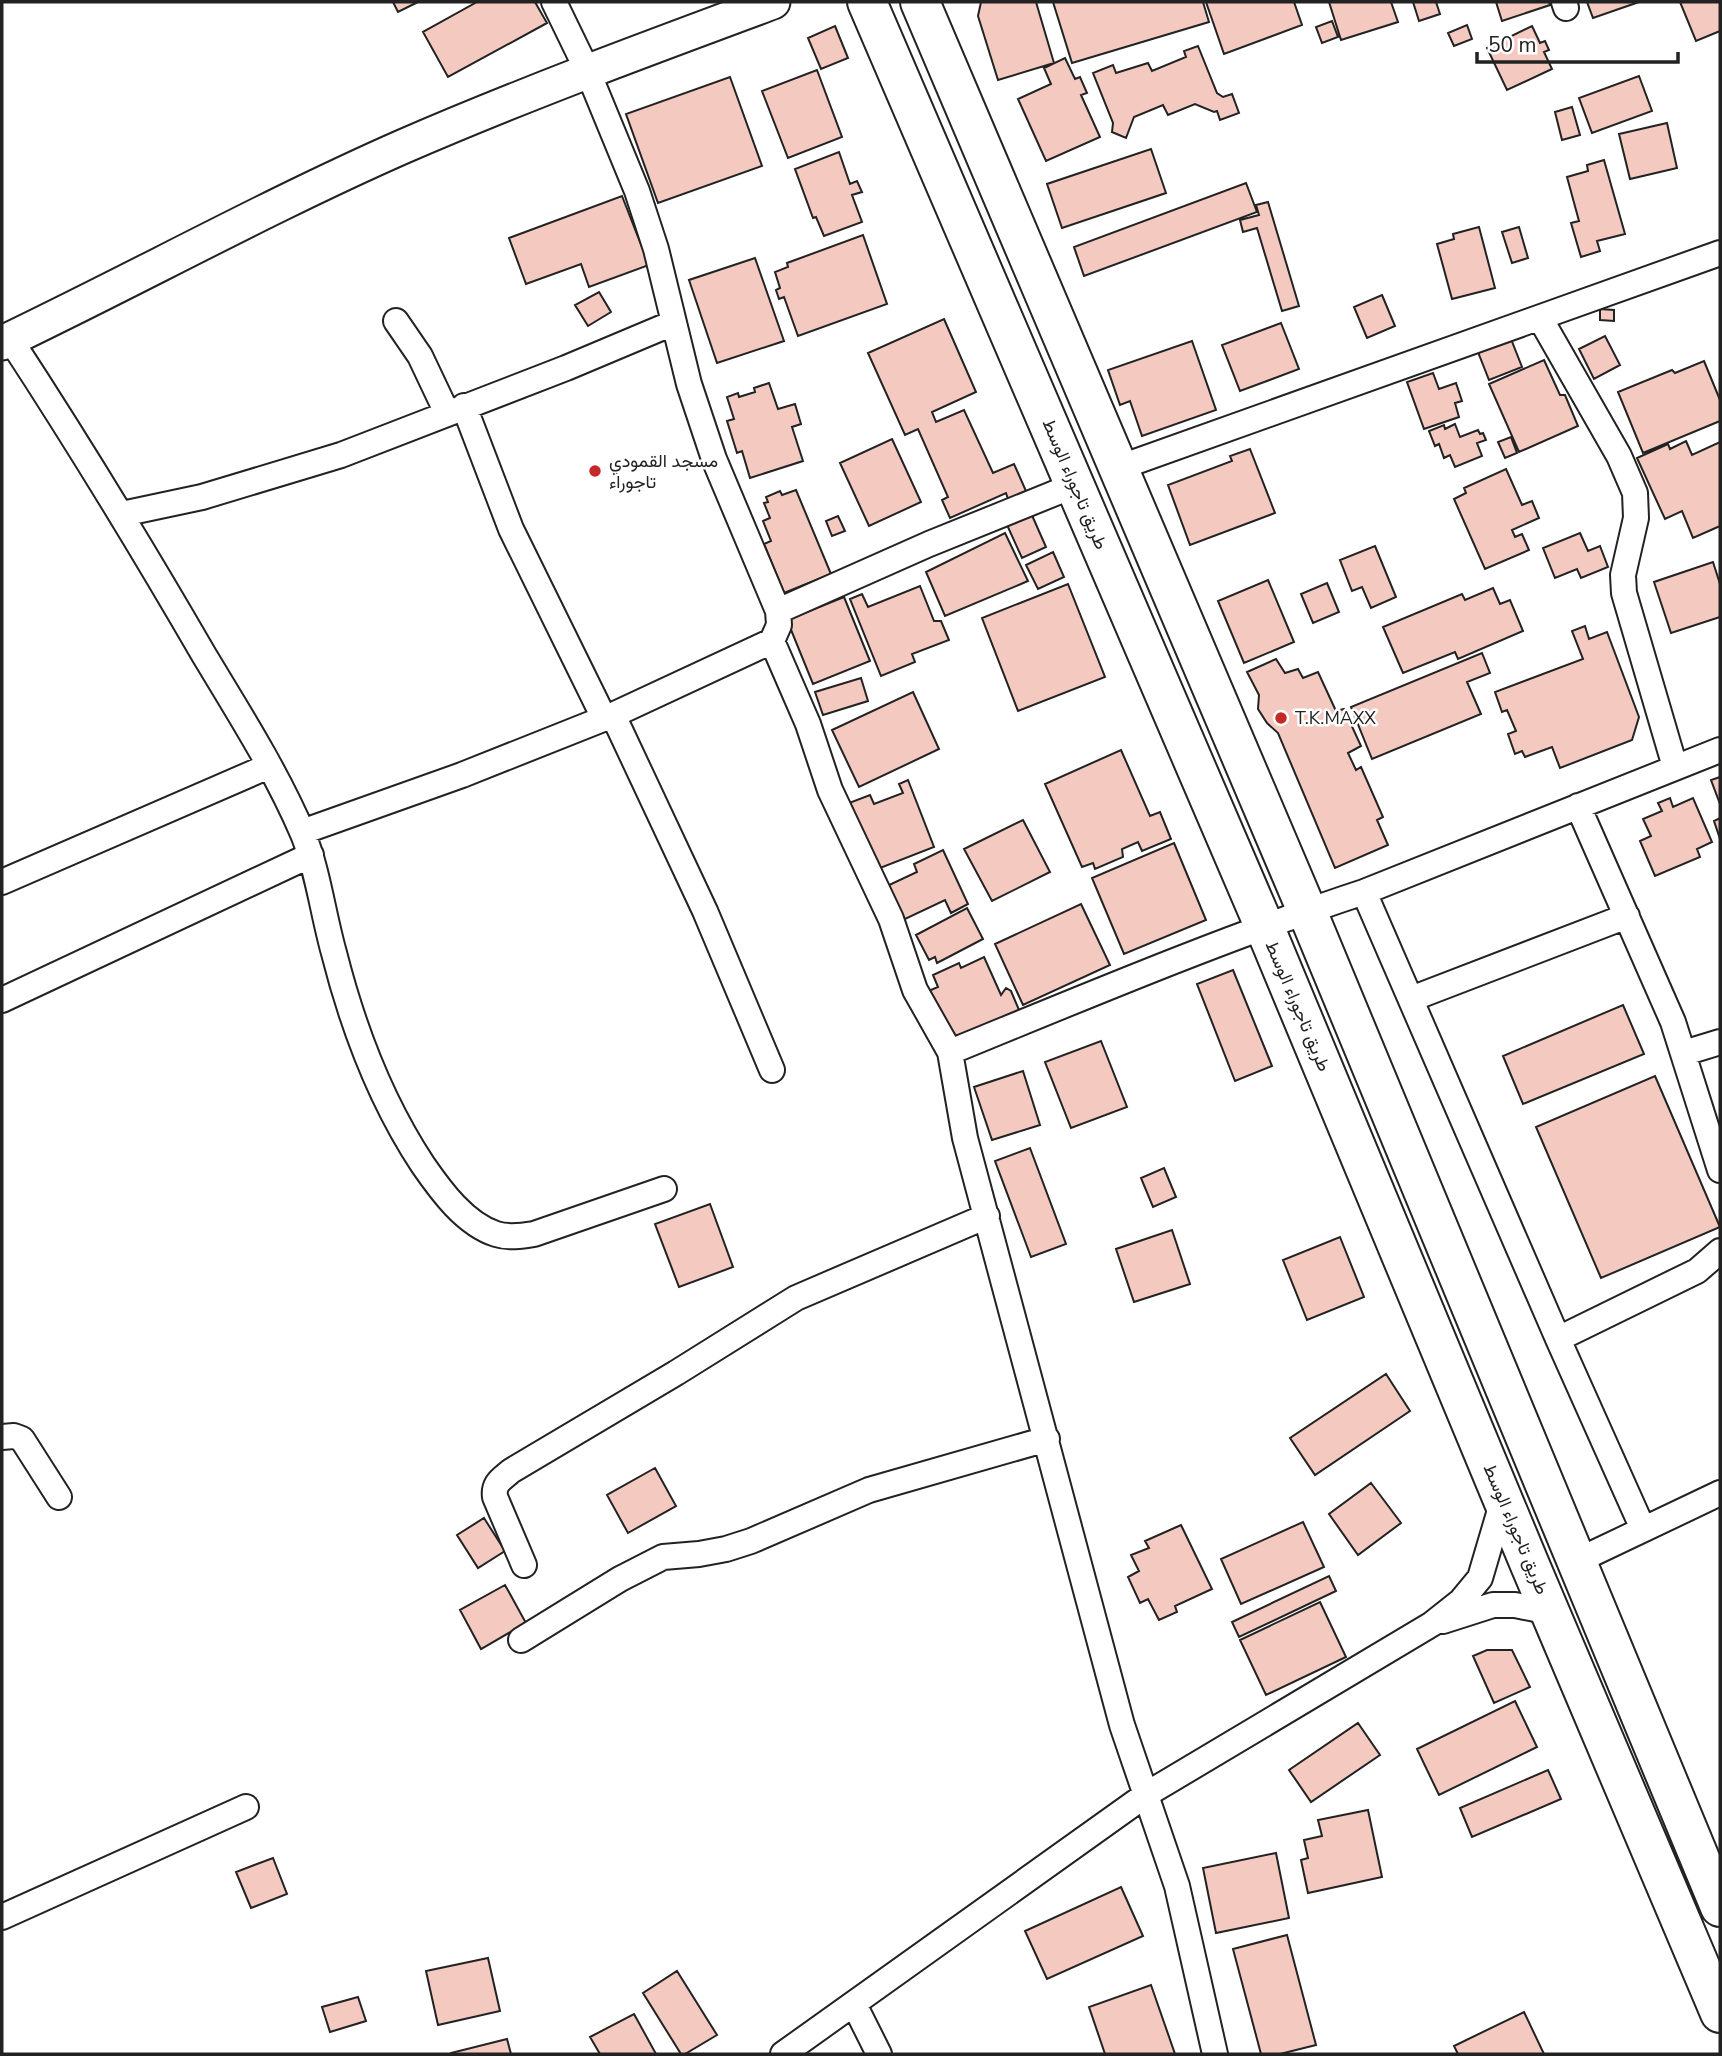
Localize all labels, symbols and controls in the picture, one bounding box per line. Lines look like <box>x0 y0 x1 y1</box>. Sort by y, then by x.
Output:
scale bar <box>1477 21 1678 65</box>
text: 50 m <box>1488 31 1537 59</box>
street label: طريق تاجوراء الوسط <box>1037 415 1113 553</box>
place label: مسجد القمودي تاجوراء <box>609 449 718 494</box>
marker: مسجد القمودي تاجوراء <box>587 463 603 479</box>
place label: T.K.MAXX <box>1295 706 1376 730</box>
marker: T.K.MAXX <box>1273 710 1289 726</box>
street label: طريق تاجوراء الوسط <box>1260 937 1336 1075</box>
street label: طريق تاجوراء الوسط <box>1478 1460 1554 1598</box>

